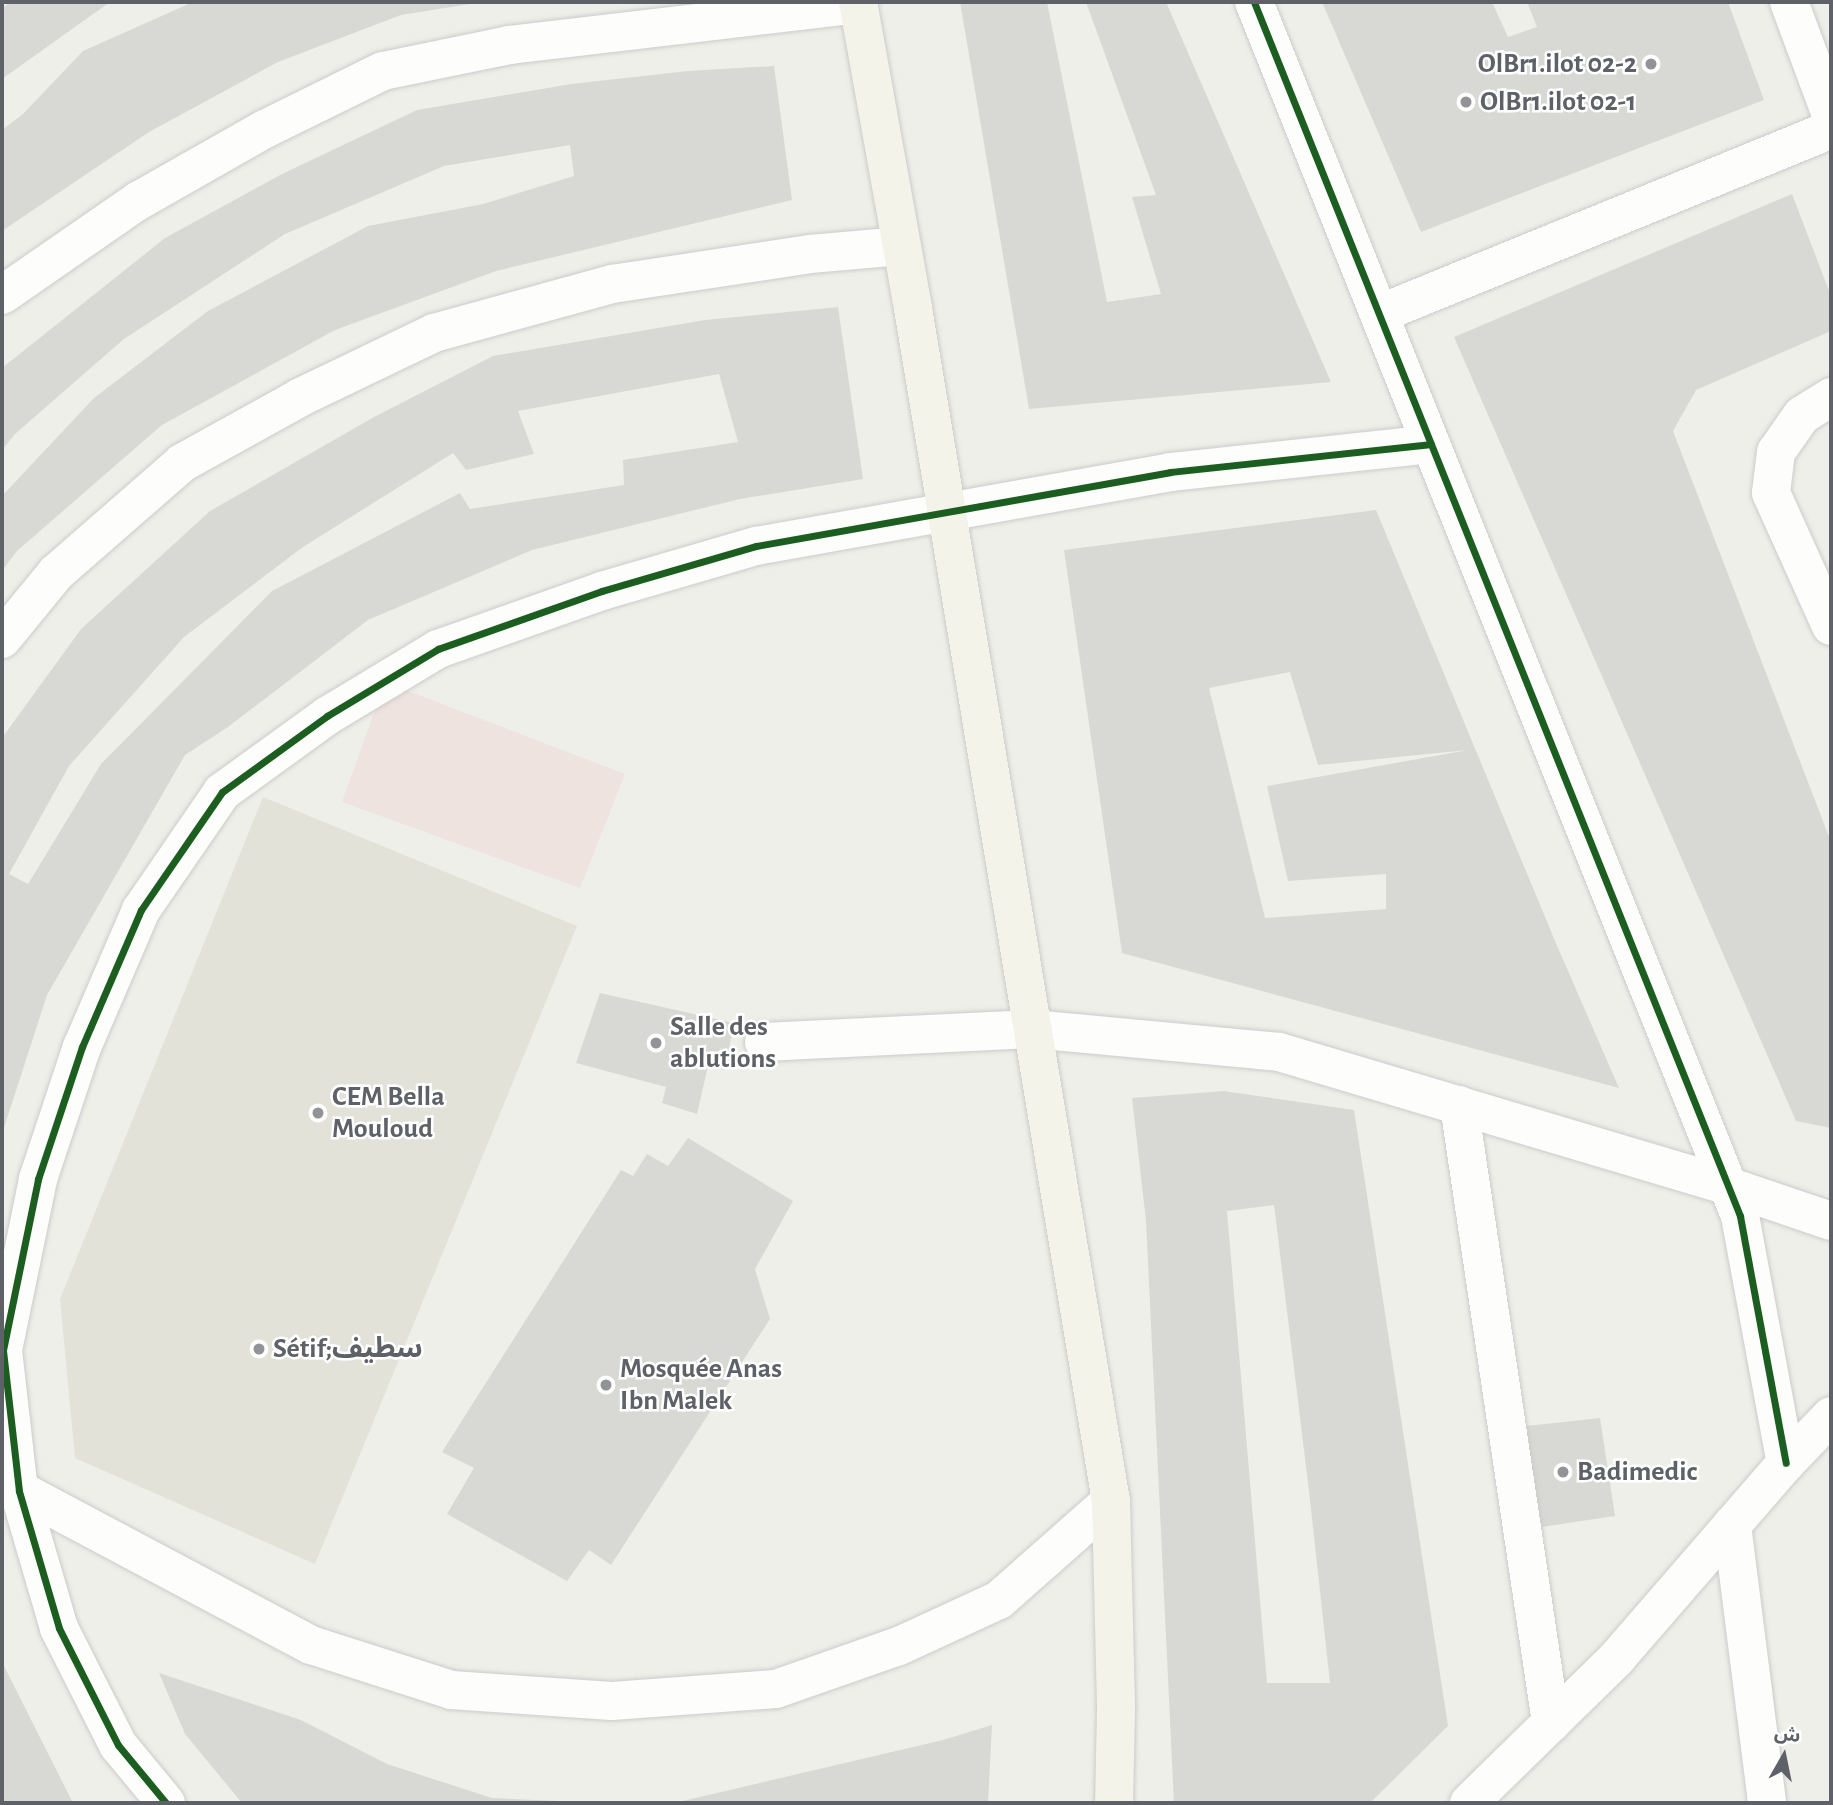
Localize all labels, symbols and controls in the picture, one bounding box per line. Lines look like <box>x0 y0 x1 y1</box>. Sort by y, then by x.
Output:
place label: OlBr1.ilot 02-2 <box>1478 47 1637 81</box>
marker: OlBr1.ilot 02-2 <box>1643 56 1659 72</box>
place label: OlBr1.ilot 02-1 <box>1480 85 1636 119</box>
marker: OlBr1.ilot 02-1 <box>1458 94 1474 110</box>
place label: Salle des ablutions <box>670 1010 776 1076</box>
marker: Salle des ablutions <box>648 1035 664 1051</box>
place label: CEM Bella Mouloud <box>332 1080 445 1146</box>
marker: CEM Bella Mouloud <box>310 1105 326 1121</box>
place label: Sétif;سطيف <box>273 1332 423 1366</box>
marker: Sétif;سطيف <box>251 1341 267 1357</box>
place label: Mosquée Anas Ibn Malek <box>620 1352 782 1418</box>
marker: Mosquée Anas Ibn Malek <box>598 1377 614 1393</box>
place label: Badimedic <box>1577 1455 1697 1489</box>
marker: Badimedic <box>1555 1464 1571 1480</box>
north arrow <box>1749 1721 1819 1791</box>
text: ش <box>1773 1723 1802 1746</box>

